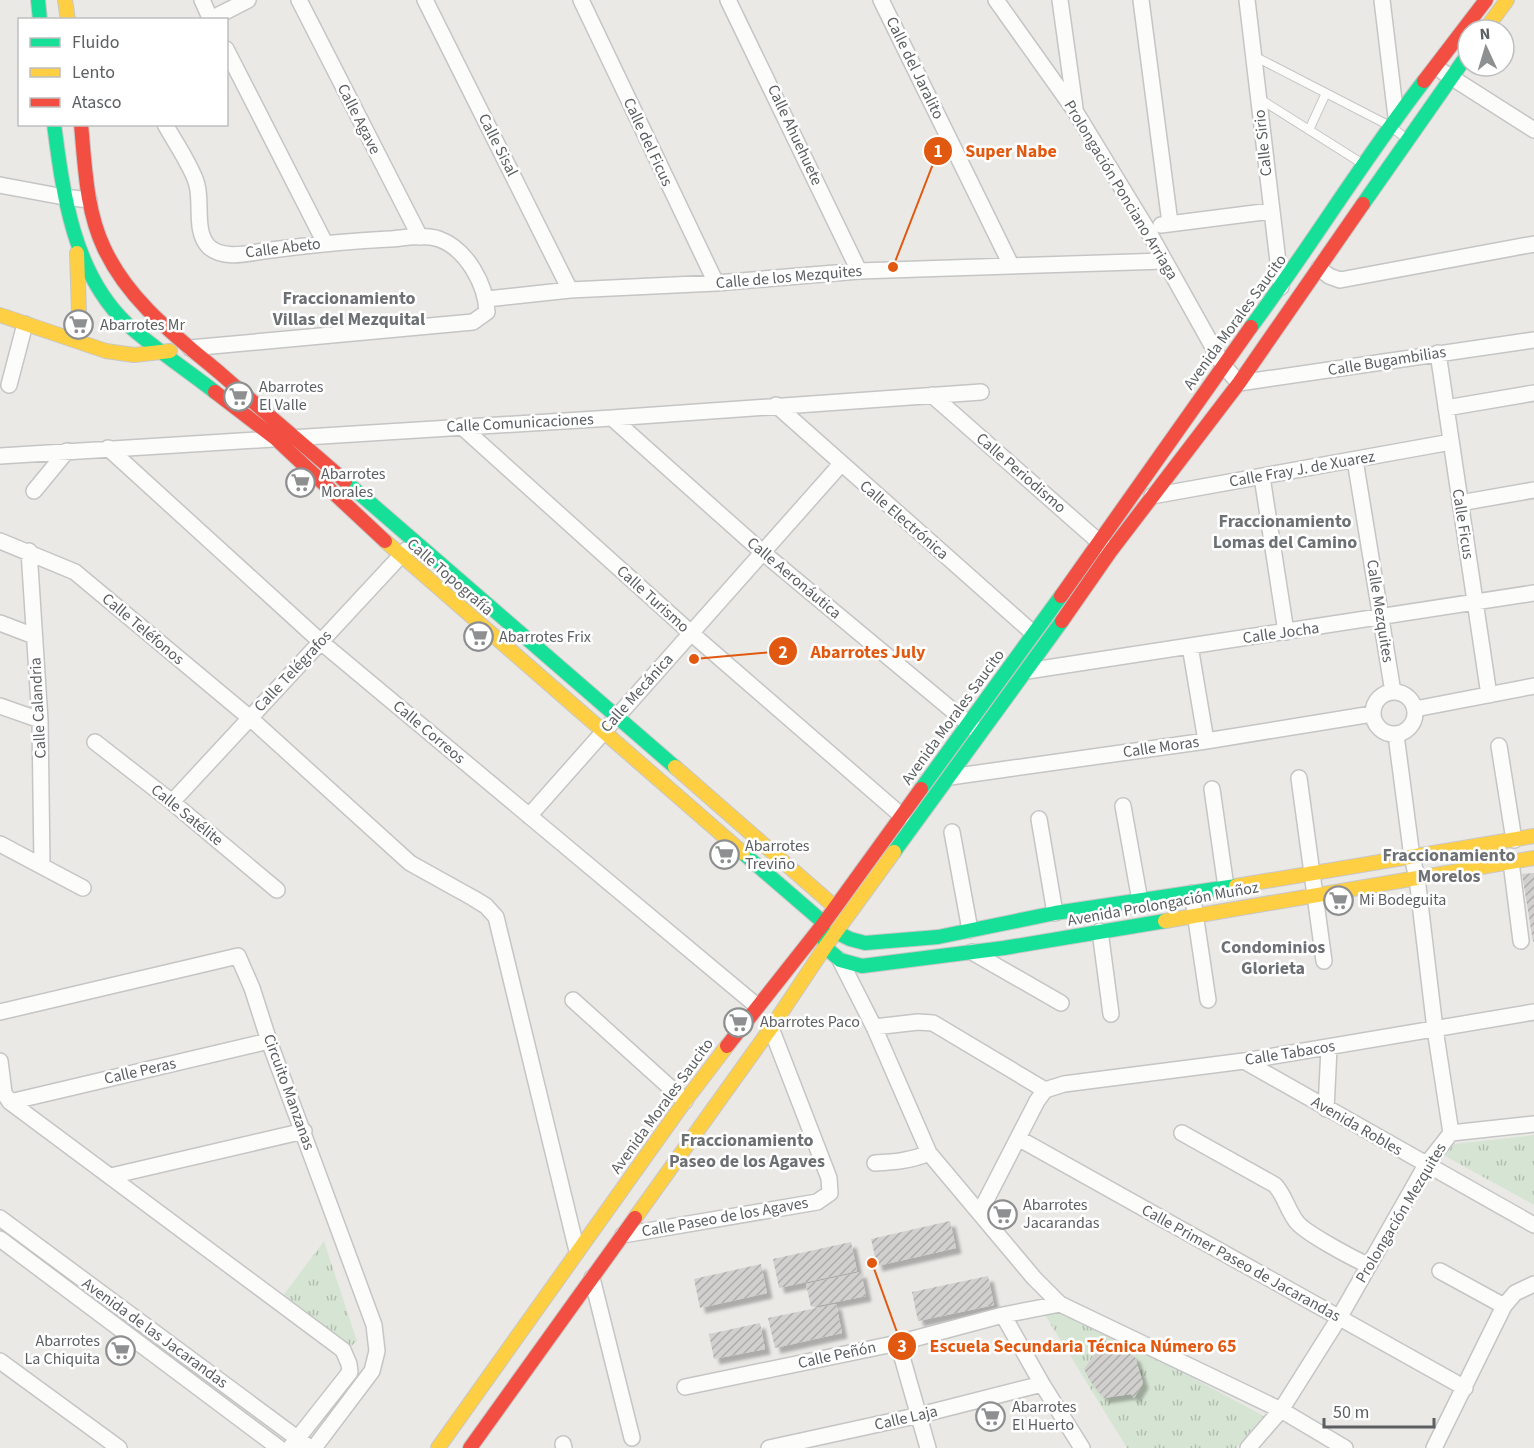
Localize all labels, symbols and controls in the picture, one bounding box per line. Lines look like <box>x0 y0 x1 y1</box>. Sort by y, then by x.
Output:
street label: Calle del Jaralito <box>881 13 949 123</box>
legend <box>18 18 228 126</box>
north arrow <box>1456 18 1516 78</box>
text: N <box>1479 23 1491 45</box>
text: Fluido <box>72 30 119 55</box>
text: Lento <box>72 60 115 85</box>
street label: Calle Agave <box>332 80 386 158</box>
street label: Calle Ahuehuete <box>762 81 828 189</box>
text: Atasco <box>72 90 121 115</box>
street label: Calle del Ficus <box>618 94 678 190</box>
street label: Prolongación Ponciano Arriaga <box>1059 96 1183 284</box>
street label: Calle Sirio <box>1249 108 1277 178</box>
street label: Calle Sisal <box>473 110 523 180</box>
callout: Super Nabe <box>923 133 1069 169</box>
text: 1 <box>933 139 943 164</box>
text: Super Nabe <box>965 139 1057 164</box>
street label: Calle Abeto <box>244 232 322 264</box>
street label: Avenida Morales Saucito <box>1178 250 1292 394</box>
street label: Calle de los Mezquites <box>715 260 863 294</box>
district label: Fraccionamiento Villas del Mezquital <box>272 286 425 332</box>
supermarket icon: Abarrotes Mr <box>63 309 95 341</box>
place label: Abarrotes Mr <box>100 314 185 336</box>
street label: Calle Bugambilias <box>1326 341 1448 381</box>
place label: Abarrotes El Valle <box>259 376 324 416</box>
supermarket icon: Abarrotes El Valle <box>222 380 254 412</box>
street label: Calle Comunicaciones <box>446 408 594 438</box>
street label: Calle Periodismo <box>971 428 1071 518</box>
street label: Calle Fray J. de Xuarez <box>1227 445 1377 493</box>
place label: Abarrotes Morales <box>321 463 386 503</box>
supermarket icon: Abarrotes Morales <box>284 467 316 499</box>
street label: Calle Electrónica <box>855 475 953 565</box>
street label: Calle Ficus <box>1447 487 1479 561</box>
district label: Fraccionamiento Lomas del Camino <box>1213 509 1357 555</box>
street label: Calle Aeronáutica <box>742 532 846 624</box>
street label: Calle Topografía <box>402 533 498 621</box>
street label: Calle Mezquites <box>1361 558 1399 664</box>
street label: Calle Turismo <box>612 560 694 638</box>
street label: Calle Teléfonos <box>97 588 189 670</box>
street label: Calle Jocha <box>1241 617 1321 649</box>
supermarket icon: Abarrotes Frix <box>462 621 494 653</box>
street label: Calle Telégrafos <box>249 625 337 717</box>
place label: Abarrotes Frix <box>499 626 591 648</box>
callout: Abarrotes July <box>768 633 937 669</box>
text: 2 <box>778 640 788 665</box>
text: Abarrotes July <box>810 640 926 665</box>
street label: Avenida Morales Saucito <box>896 645 1010 789</box>
street label: Calle Mecánica <box>596 649 678 737</box>
street label: Calle Calandria <box>24 657 52 759</box>
street label: Calle Correos <box>388 695 470 769</box>
street label: Calle Moras <box>1121 731 1201 763</box>
street label: Calle Satélite <box>146 779 228 851</box>
place label: Abarrotes Treviño <box>745 835 810 875</box>
supermarket icon: Abarrotes Treviño <box>708 839 740 871</box>
district label: Fraccionamiento Morelos <box>1383 843 1515 889</box>
street label: Avenida Prolongación Muñoz <box>1066 876 1260 932</box>
supermarket icon: Mi Bodeguita <box>1322 884 1354 916</box>
place label: Mi Bodeguita <box>1359 889 1446 911</box>
district label: Condominios Glorieta <box>1221 935 1325 981</box>
supermarket icon: Abarrotes Paco <box>723 1006 755 1038</box>
place label: Abarrotes Paco <box>760 1011 860 1033</box>
street label: Circuito Manzanas <box>258 1031 320 1153</box>
street label: Avenida Morales Saucito <box>605 1034 719 1178</box>
street label: Calle Tabacos <box>1243 1035 1337 1071</box>
street label: Calle Peras <box>102 1052 178 1090</box>
street label: Avenida Robles <box>1307 1091 1407 1161</box>
district label: Fraccionamiento Paseo de los Agaves <box>669 1128 825 1174</box>
street label: Prolongación Mezquites <box>1350 1139 1452 1287</box>
street label: Calle Paseo de los Agaves <box>640 1191 810 1242</box>
place label: Abarrotes Jacarandas <box>1023 1194 1100 1234</box>
supermarket icon: Abarrotes Jacarandas <box>986 1198 1018 1230</box>
street label: Calle Primer Paseo de Jacarandas <box>1137 1199 1345 1327</box>
street label: Avenida de las Jacarandas <box>78 1273 233 1394</box>
callout: Escuela Secundaria Técnica Número 65 <box>887 1328 1248 1364</box>
place label: Abarrotes La Chiquita <box>25 1330 100 1370</box>
supermarket icon: Abarrotes La Chiquita <box>105 1334 137 1366</box>
text: 3 <box>897 1334 907 1359</box>
text: Escuela Secundaria Técnica Número 65 <box>930 1334 1236 1359</box>
street label: Calle Peñón <box>796 1336 878 1374</box>
scale bar <box>1324 1391 1434 1429</box>
place label: Abarrotes El Huerto <box>1012 1396 1077 1436</box>
street label: Calle Laja <box>872 1400 940 1436</box>
supermarket icon: Abarrotes El Huerto <box>975 1400 1007 1432</box>
text: 50 m <box>1333 1400 1369 1425</box>

